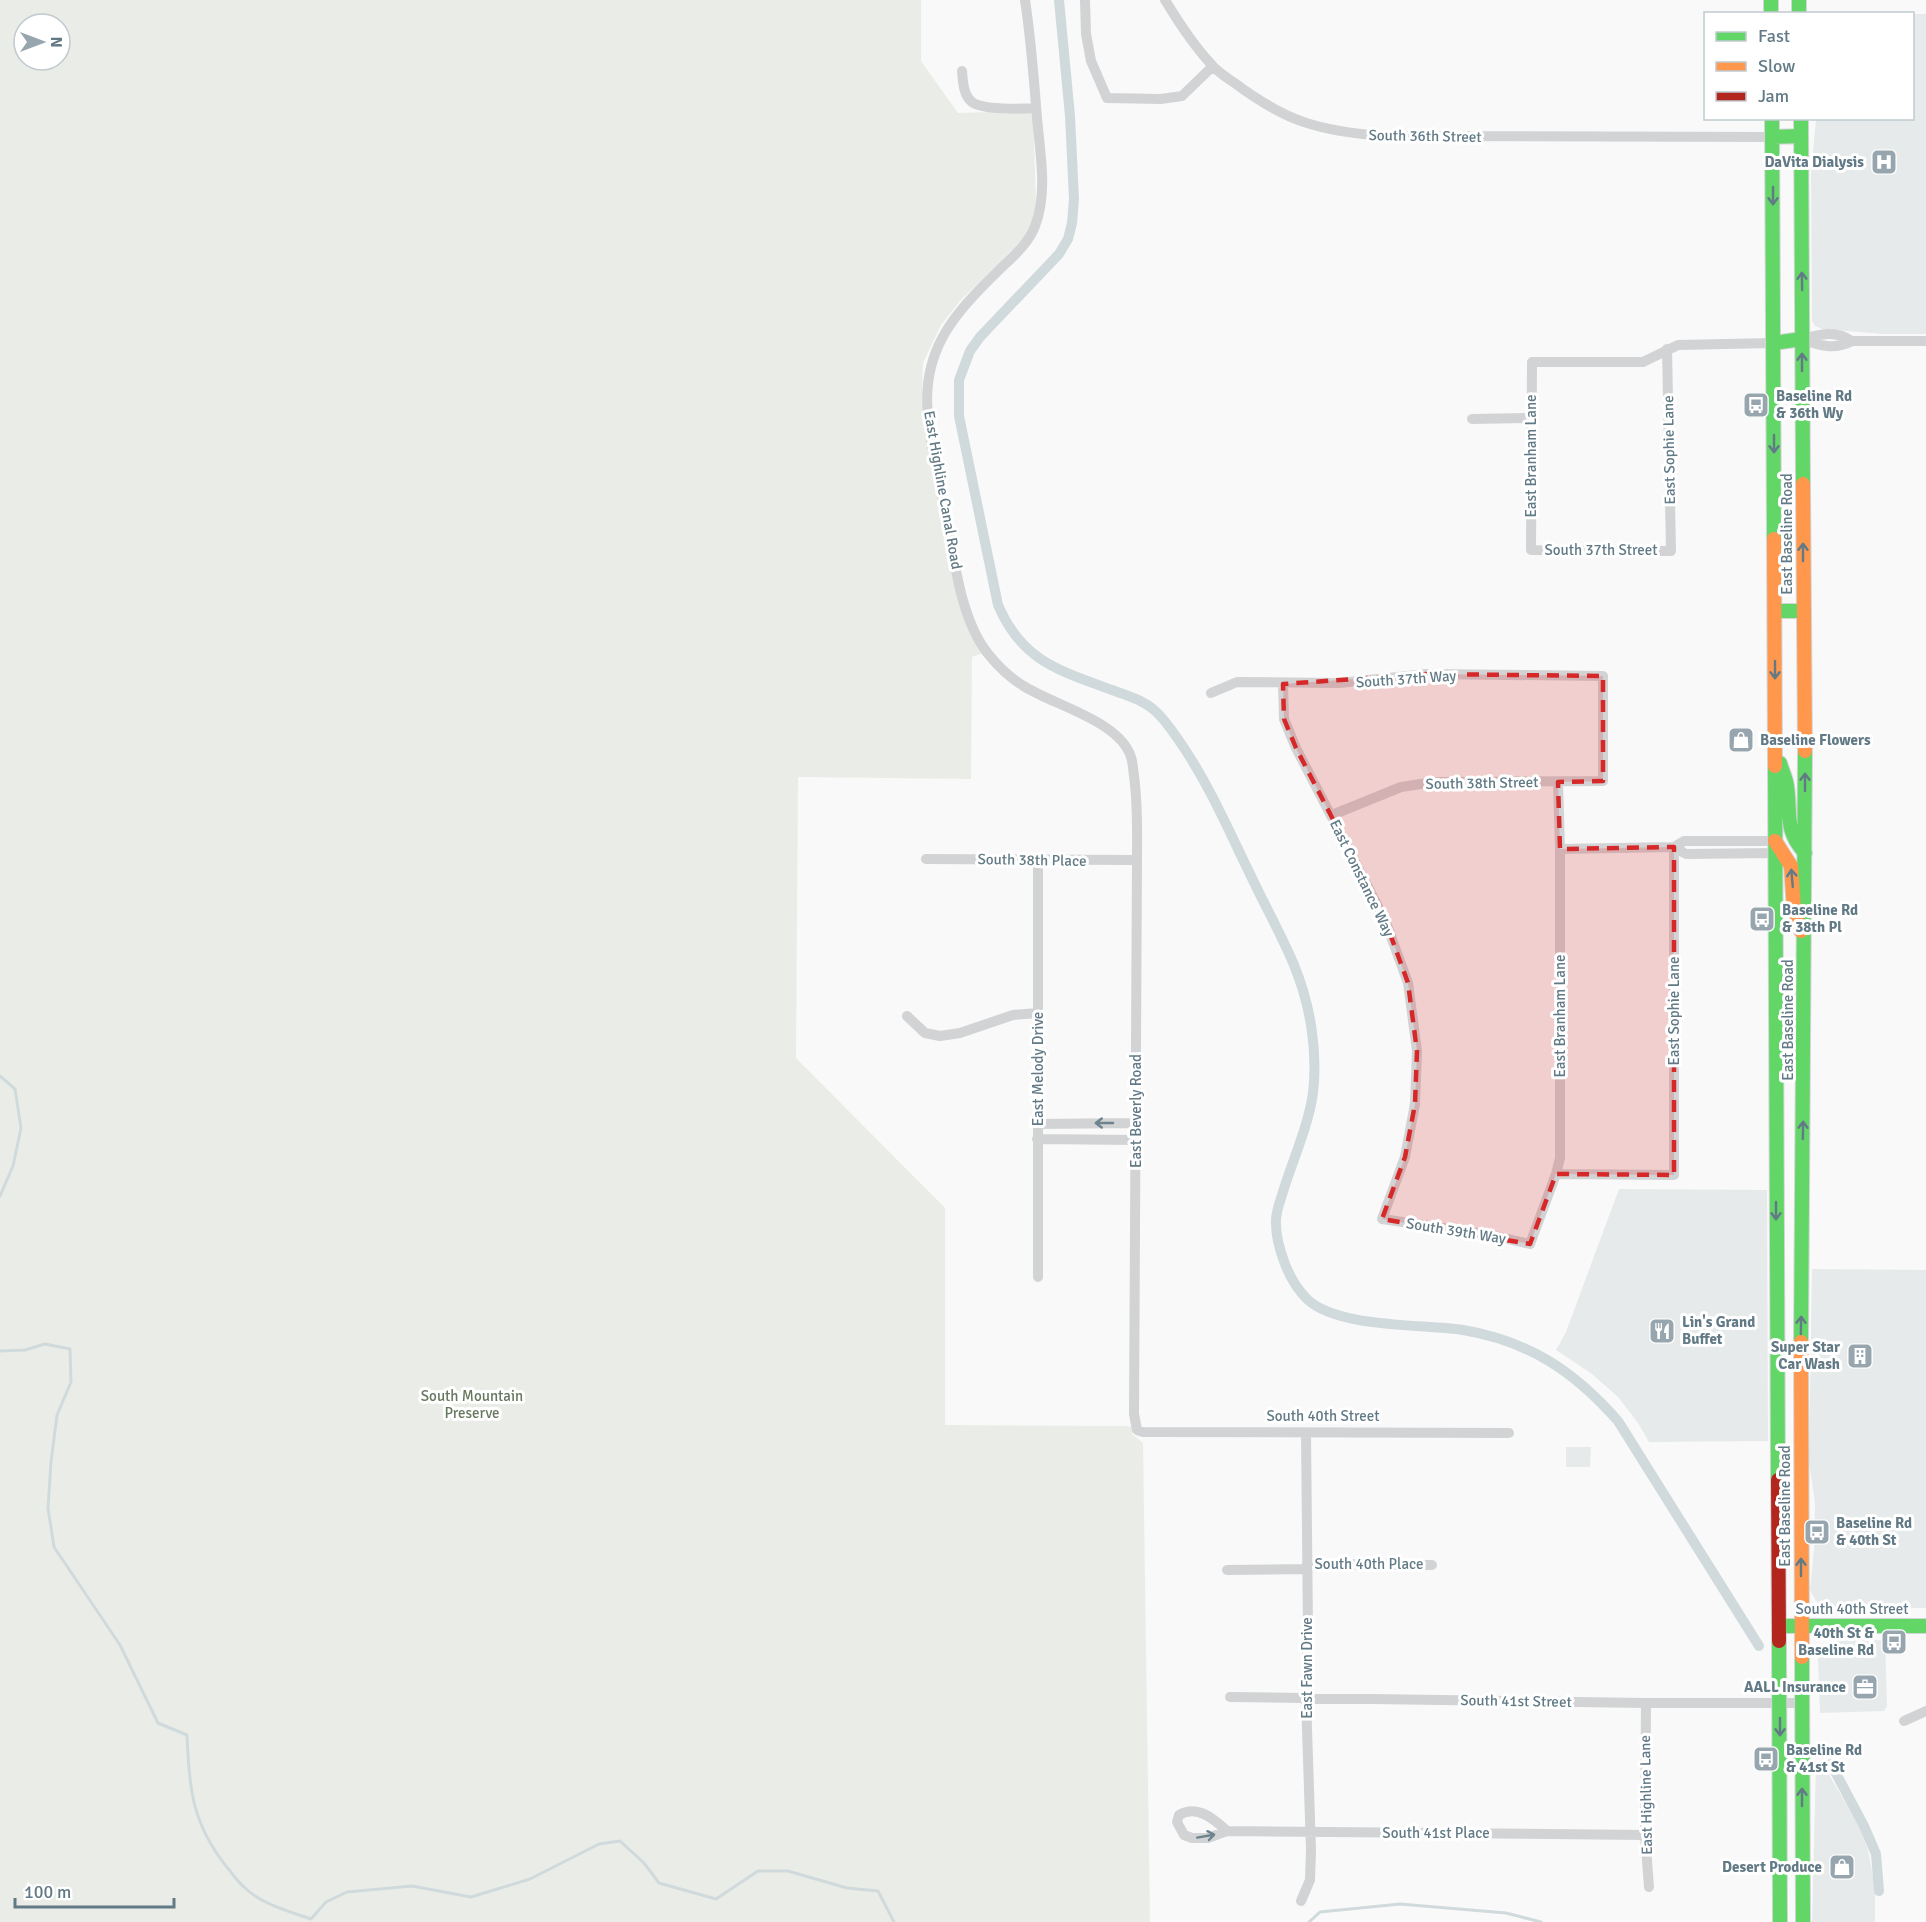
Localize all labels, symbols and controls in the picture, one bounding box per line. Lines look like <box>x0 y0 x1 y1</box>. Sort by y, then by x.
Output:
north arrow <box>12 12 72 72</box>
legend <box>1704 12 1914 120</box>
text: Fast <box>1758 25 1790 47</box>
text: N <box>46 36 66 48</box>
text: Slow <box>1758 55 1795 77</box>
text: Jam <box>1758 85 1789 107</box>
street label: South 36th Street <box>1368 126 1482 146</box>
hospital icon: DaVita Dialysis <box>1869 147 1899 177</box>
place label: DaVita Dialysis <box>1764 153 1864 171</box>
one-way arrow <box>1767 185 1778 205</box>
one-way arrow <box>1796 271 1808 291</box>
one-way arrow <box>1796 352 1808 372</box>
place label: Baseline Rd & 36th Wy <box>1776 387 1852 422</box>
bus stop icon: Baseline Rd & 36th Wy <box>1741 390 1771 420</box>
street label: East Branham Lane <box>1522 394 1540 518</box>
street label: East Sophie Lane <box>1659 395 1679 505</box>
street label: East Highline Canal Road <box>920 409 966 571</box>
one-way arrow <box>1768 433 1780 453</box>
street label: East Baseline Road <box>1778 473 1796 595</box>
street label: South 37th Street <box>1544 541 1658 559</box>
one-way arrow <box>1798 543 1809 563</box>
one-way arrow <box>1769 659 1781 679</box>
street label: South 37th Way <box>1355 667 1457 691</box>
shop icon: Baseline Flowers <box>1726 725 1756 755</box>
place label: Baseline Flowers <box>1760 731 1871 749</box>
street label: South 38th Street <box>1425 773 1539 793</box>
one-way arrow <box>1799 773 1811 793</box>
street label: East Constance Way <box>1326 817 1398 939</box>
street label: South 38th Place <box>977 850 1087 870</box>
one-way arrow <box>1786 868 1797 888</box>
place label: Baseline Rd & 38th Pl <box>1782 901 1858 936</box>
bus stop icon: Baseline Rd & 38th Pl <box>1747 904 1777 934</box>
street label: East Branham Lane <box>1551 954 1569 1078</box>
street label: East Sophie Lane <box>1665 956 1683 1066</box>
street label: East Baseline Road <box>1779 959 1797 1081</box>
street label: East Melody Drive <box>1029 1012 1047 1126</box>
street label: East Beverly Road <box>1127 1054 1145 1168</box>
one-way arrow <box>1095 1117 1115 1129</box>
one-way arrow <box>1797 1120 1809 1140</box>
one-way arrow <box>1770 1201 1782 1221</box>
street label: South 39th Way <box>1405 1214 1507 1248</box>
place label: Lin's Grand Buffet <box>1682 1313 1755 1348</box>
one-way arrow <box>1796 1315 1807 1335</box>
restaurant icon: Lin's Grand Buffet <box>1647 1316 1677 1346</box>
place label: Super Star Car Wash <box>1771 1338 1840 1373</box>
building icon: Super Star Car Wash <box>1845 1341 1875 1371</box>
park label: South Mountain Preserve <box>421 1387 523 1422</box>
street label: South 40th Street <box>1266 1407 1380 1425</box>
street label: East Baseline Road <box>1776 1445 1794 1567</box>
place label: Baseline Rd & 40th St <box>1836 1514 1912 1549</box>
bus stop icon: Baseline Rd & 40th St <box>1802 1517 1832 1547</box>
street label: South 40th Place <box>1315 1555 1423 1573</box>
one-way arrow <box>1796 1557 1807 1577</box>
street label: South 40th Street <box>1795 1600 1909 1618</box>
street label: East Fawn Drive <box>1298 1617 1316 1719</box>
place label: 40th St & Baseline Rd <box>1798 1624 1874 1659</box>
bus stop icon: 40th St & Baseline Rd <box>1879 1627 1909 1657</box>
office icon: AALL Insurance <box>1850 1672 1880 1702</box>
place label: AALL Insurance <box>1744 1678 1846 1696</box>
street label: South 41st Street <box>1460 1691 1572 1711</box>
one-way arrow <box>1774 1716 1786 1736</box>
street label: East Highline Lane <box>1636 1735 1656 1855</box>
place label: Baseline Rd & 41st St <box>1786 1741 1862 1776</box>
bus stop icon: Baseline Rd & 41st St <box>1751 1744 1781 1774</box>
one-way arrow <box>1796 1788 1808 1808</box>
street label: South 41st Place <box>1382 1824 1490 1842</box>
one-way arrow <box>1195 1830 1215 1841</box>
shop icon: Desert Produce <box>1827 1852 1857 1882</box>
place label: Desert Produce <box>1722 1858 1822 1876</box>
scale bar <box>15 1871 174 1909</box>
text: 100 m <box>24 1881 71 1903</box>

